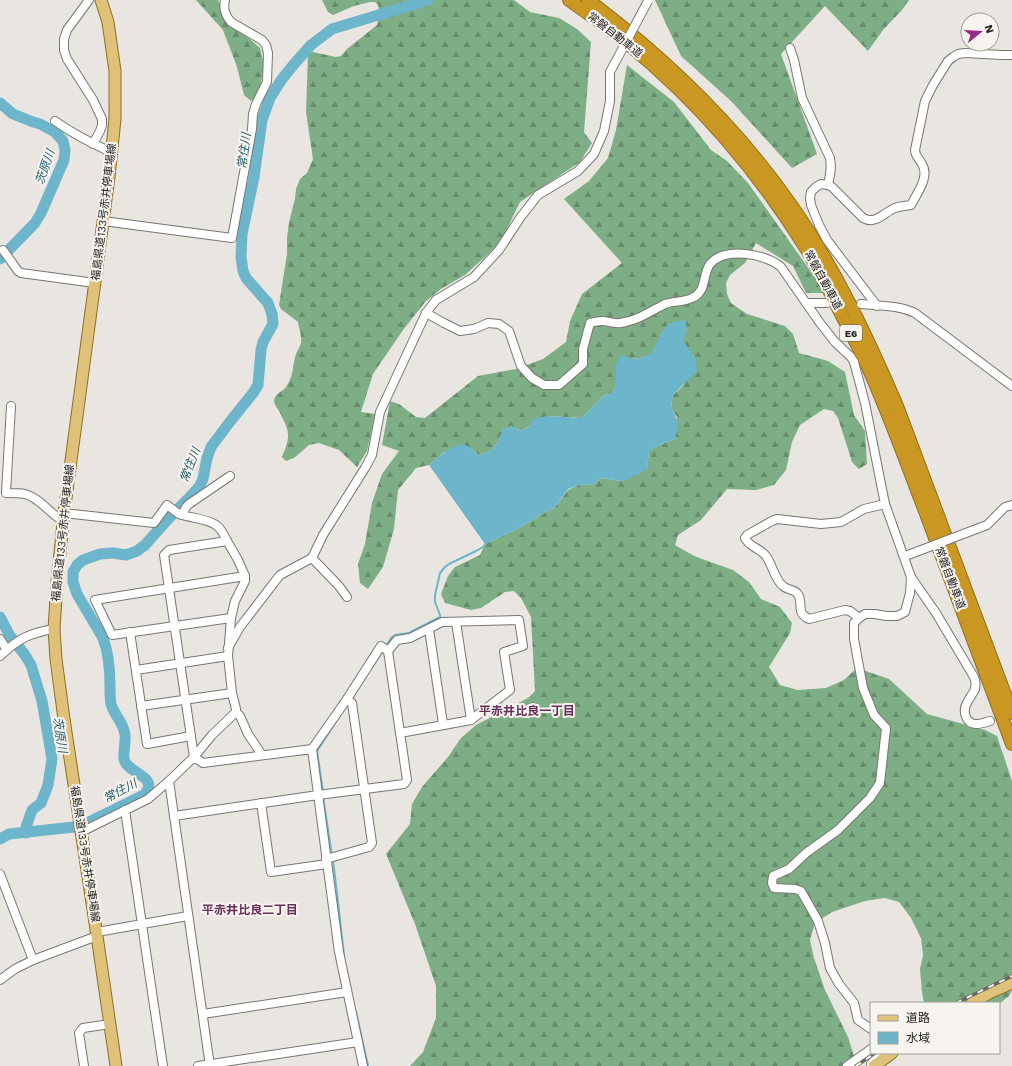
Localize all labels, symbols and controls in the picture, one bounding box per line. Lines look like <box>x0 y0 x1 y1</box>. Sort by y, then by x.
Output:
street label: 常磐自動車道 <box>585 10 645 60</box>
north arrow <box>960 12 1000 52</box>
text: N <box>982 23 996 35</box>
water label: 常住川 <box>235 130 254 170</box>
street label: 福島県道133号赤井停車場線 <box>89 143 119 281</box>
water label: 茨原川 <box>33 146 58 186</box>
street label: 常磐自動車道 <box>801 248 845 312</box>
road number: E6 <box>840 325 862 341</box>
water label: 常住川 <box>177 444 204 484</box>
street label: 福島県道133号赤井停車場線 <box>49 464 77 602</box>
street label: 常磐自動車道 <box>932 545 968 611</box>
district label: 平赤井比良一丁目 <box>479 704 575 718</box>
water label: 茨原川 <box>50 716 70 756</box>
water label: 常住川 <box>101 775 141 806</box>
street label: 福島県道133号赤井停車場線 <box>68 785 102 923</box>
district label: 平赤井比良二丁目 <box>202 903 298 917</box>
legend <box>870 1002 1000 1054</box>
text: 道路 <box>906 1011 930 1025</box>
text: 水域 <box>906 1031 930 1045</box>

